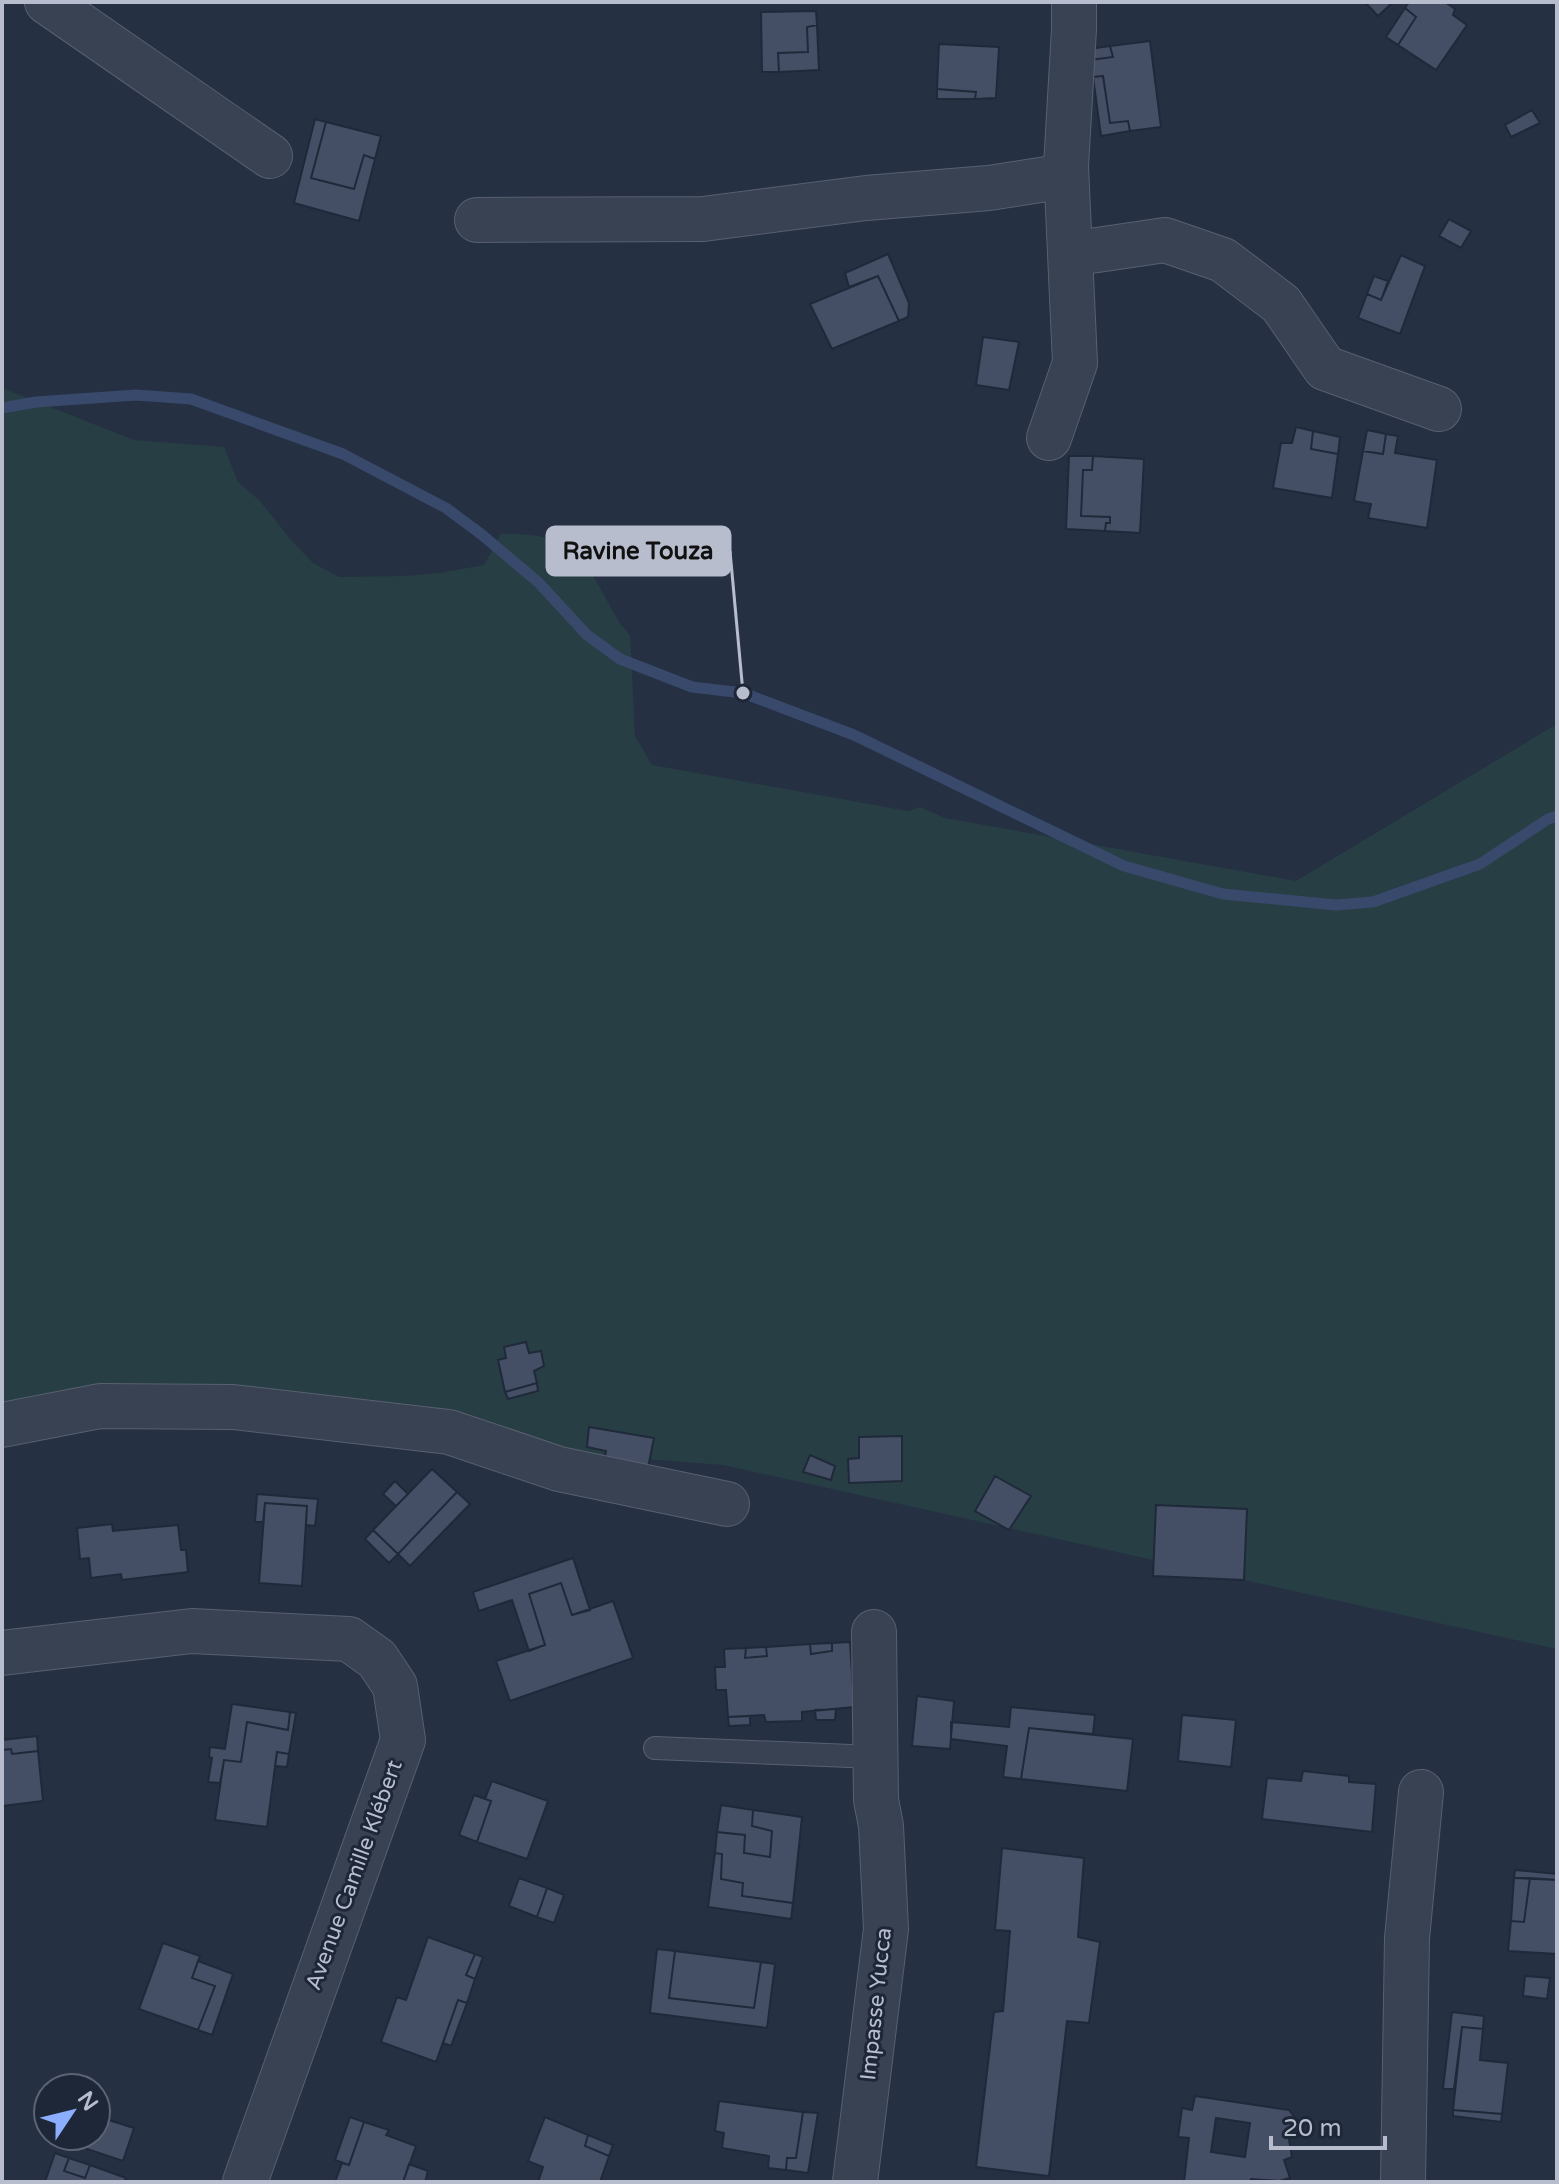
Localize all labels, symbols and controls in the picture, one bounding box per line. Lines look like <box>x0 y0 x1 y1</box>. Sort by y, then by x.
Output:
callout: Ravine Touza <box>547 527 730 575</box>
text: Ravine Touza <box>562 537 714 566</box>
street label: Avenue Camille Klébert <box>300 1756 408 1994</box>
street label: Impasse Yucca <box>855 1926 897 2082</box>
north arrow <box>32 2072 112 2152</box>
text: N <box>72 2086 103 2116</box>
scale bar <box>1271 2100 1385 2150</box>
text: 20 m <box>1283 2114 1341 2143</box>

